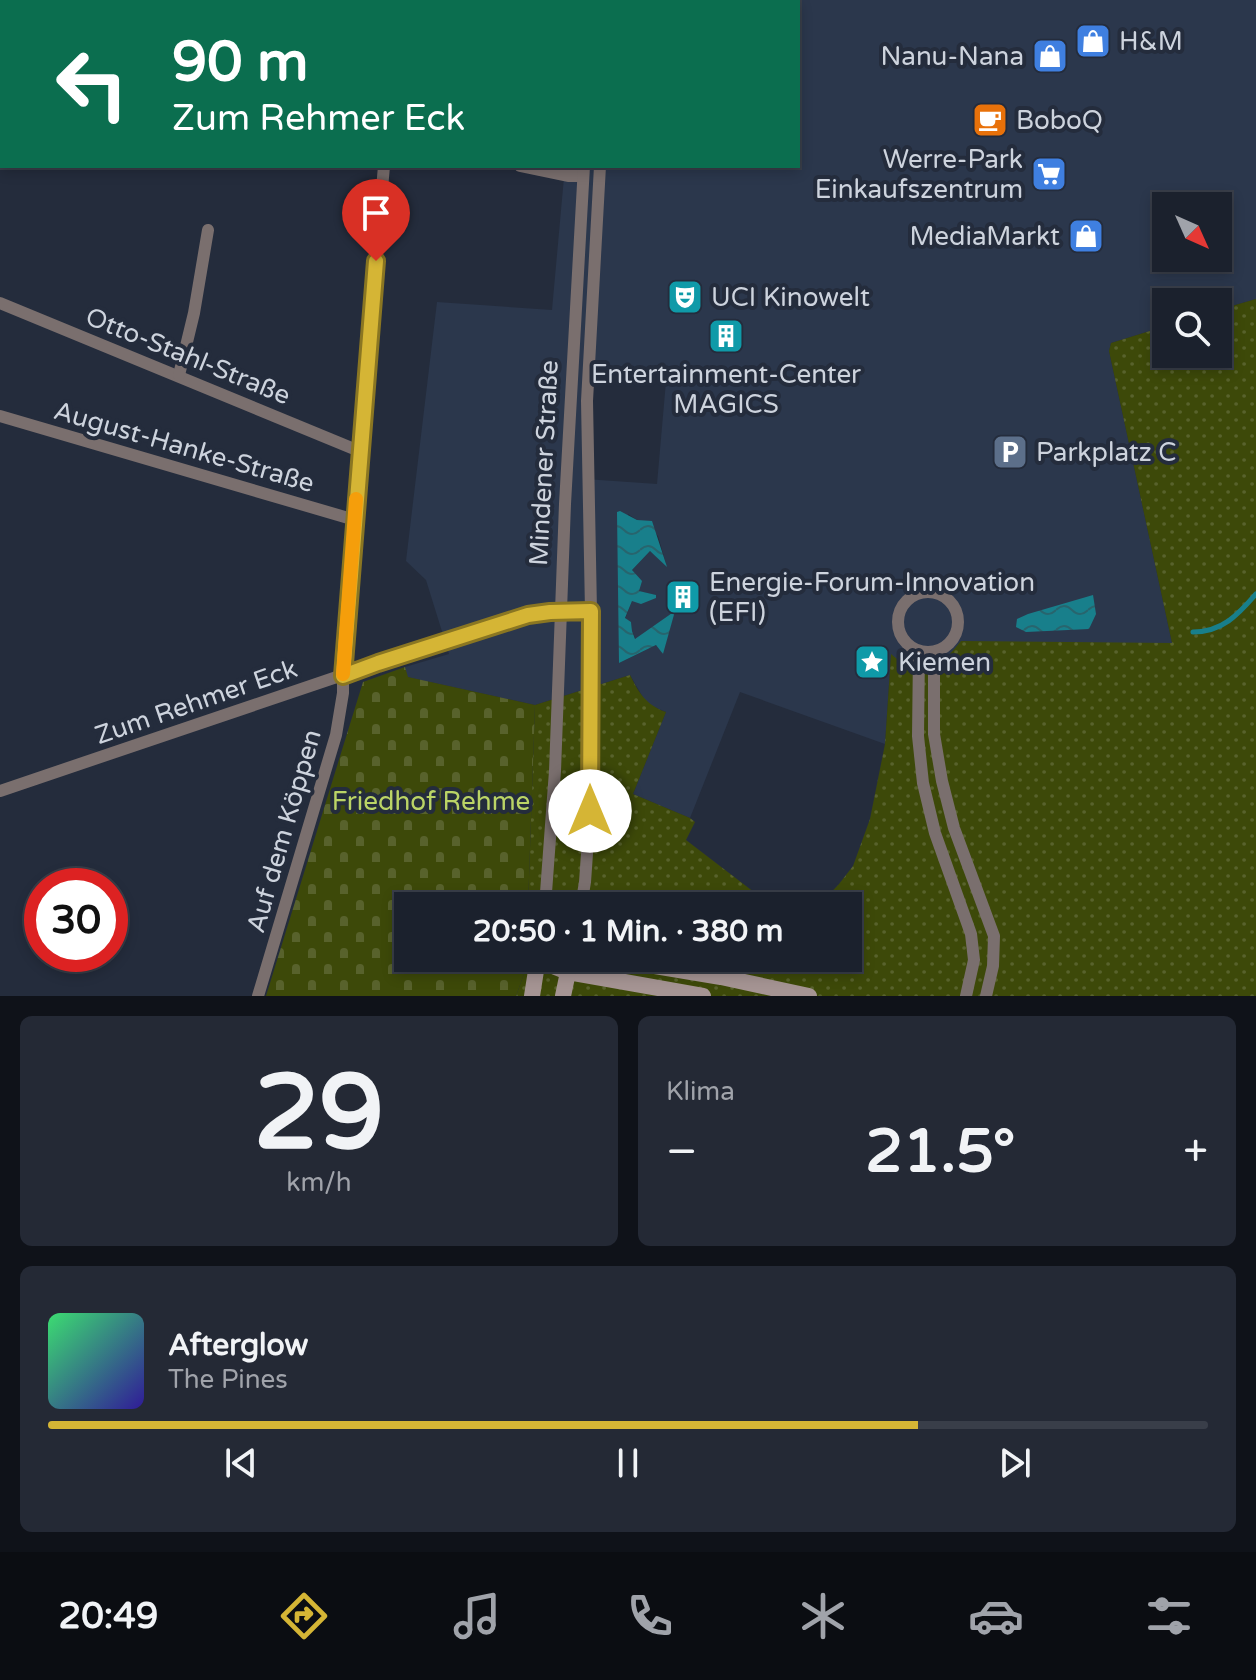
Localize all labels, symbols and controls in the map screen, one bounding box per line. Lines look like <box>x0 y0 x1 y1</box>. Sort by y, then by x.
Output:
shop icon: H&M <box>1074 22 1112 60</box>
place label: H&M <box>1119 26 1183 57</box>
text: 90 m <box>172 29 308 96</box>
icon: left <box>40 32 144 136</box>
shop icon: Nanu-Nana <box>1031 37 1069 75</box>
place label: Nanu-Nana <box>880 41 1024 72</box>
text: Zum Rehmer Eck <box>172 97 465 140</box>
cafe icon: BoboQ <box>971 101 1009 139</box>
place label: BoboQ <box>1016 105 1103 136</box>
place label: Werre-Park Einkaufszentrum <box>815 144 1023 205</box>
supermarket icon: Werre-Park Einkaufszentrum <box>1030 155 1068 193</box>
pin <box>342 179 410 261</box>
icon: arrive <box>354 191 398 235</box>
north arrow <box>1152 192 1232 272</box>
map controls <box>1152 192 1232 368</box>
shop icon: MediaMarkt <box>1067 217 1105 255</box>
place label: MediaMarkt <box>910 221 1060 252</box>
theatre icon: UCI Kinowelt <box>666 278 704 316</box>
place label: UCI Kinowelt <box>711 282 870 313</box>
button: search <box>1152 288 1232 368</box>
street label: Otto-Stahl-Straße <box>81 301 295 411</box>
building icon: Entertainment-Center MAGICS <box>707 317 745 355</box>
street label: Mindener Straße <box>523 359 565 567</box>
place label: Entertainment-Center MAGICS <box>591 359 861 420</box>
street label: August-Hanke-Straße <box>50 395 318 499</box>
parking icon: Parkplatz C <box>991 433 1029 471</box>
place label: Parkplatz C <box>1036 437 1176 468</box>
place label: Energie-Forum-Innovation (EFI) <box>709 567 1035 628</box>
building icon: Energie-Forum-Innovation (EFI) <box>664 578 702 616</box>
place icon: Kiemen <box>853 643 891 681</box>
place label: Kiemen <box>898 647 991 678</box>
street label: Zum Rehmer Eck <box>91 653 301 751</box>
street label: Auf dem Köppen <box>240 726 328 936</box>
position arrow <box>548 769 632 853</box>
park label: Friedhof Rehme <box>332 786 530 817</box>
speed limit sign: 30 <box>24 868 128 972</box>
text: 20:50 · 1 Min. · 380 m <box>473 913 783 950</box>
text: 29 <box>254 1052 384 1177</box>
text: Klima <box>666 1076 735 1107</box>
text: 21.5° <box>865 1116 1015 1188</box>
text: − <box>666 1126 697 1179</box>
text: + <box>1183 1126 1208 1179</box>
text: km/h <box>286 1167 352 1198</box>
text: Afterglow <box>168 1327 308 1364</box>
text: The Pines <box>168 1364 288 1395</box>
icon: previous <box>219 1441 263 1485</box>
icon: pause <box>606 1441 650 1485</box>
icon: next <box>993 1441 1037 1485</box>
icon: directions <box>276 1588 332 1644</box>
icon: music <box>449 1588 505 1644</box>
icon: phone <box>622 1588 678 1644</box>
icon: climate <box>795 1588 851 1644</box>
icon: car <box>968 1588 1024 1644</box>
icon: filters <box>1141 1588 1197 1644</box>
text: 20:49 <box>59 1595 158 1638</box>

